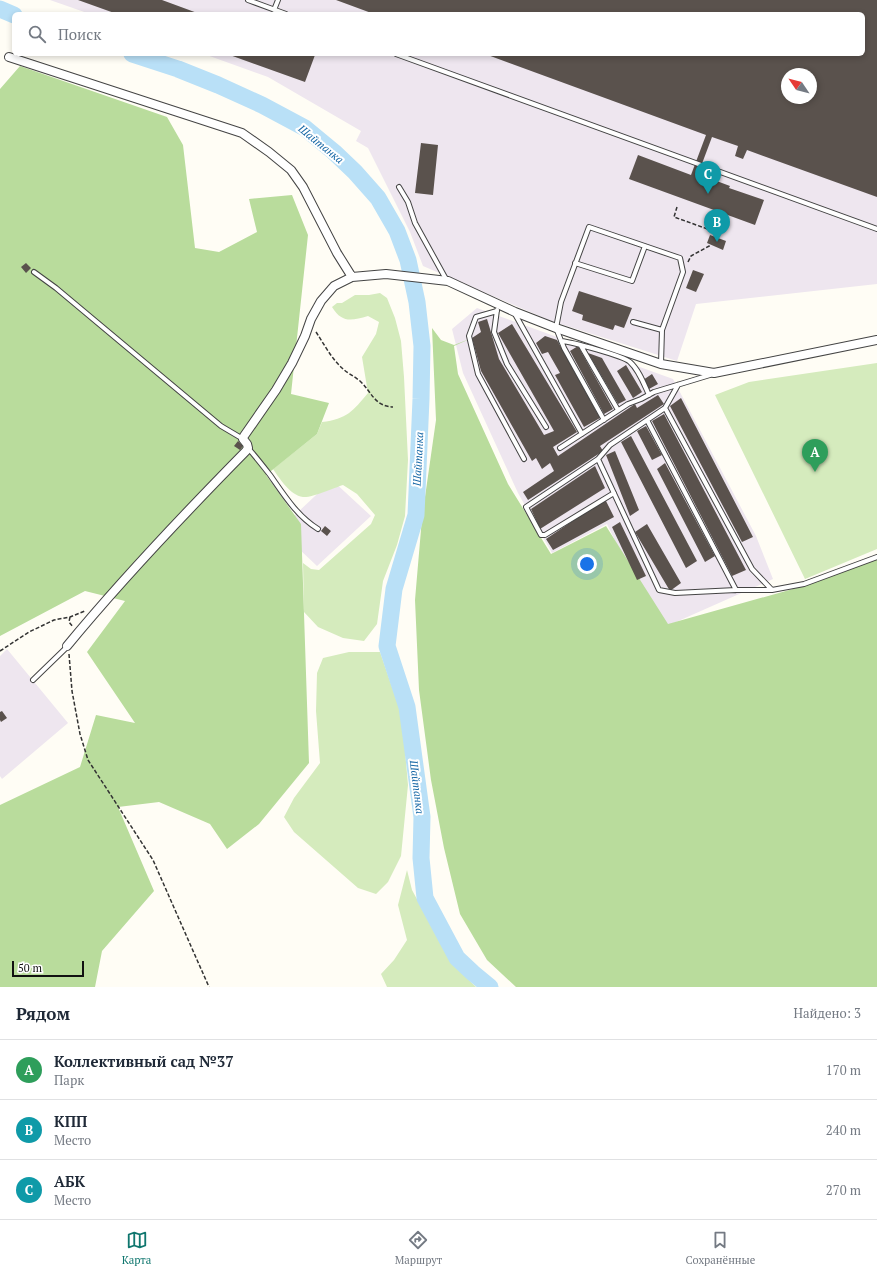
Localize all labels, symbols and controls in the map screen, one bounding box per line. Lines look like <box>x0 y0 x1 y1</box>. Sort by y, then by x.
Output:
search box <box>12 12 865 56</box>
icon: search <box>26 23 48 45</box>
text: Поиск <box>58 24 101 44</box>
north arrow <box>781 68 817 104</box>
water label: Шайтанка <box>295 121 347 167</box>
pin: C <box>695 161 721 194</box>
pin: B <box>704 209 730 242</box>
water label: Шайтанка <box>410 432 426 487</box>
pin: A <box>802 439 828 472</box>
your location <box>577 554 597 574</box>
water label: Шайтанка <box>407 758 427 815</box>
scale bar <box>12 959 84 978</box>
text: 50 m <box>18 961 42 975</box>
text: Рядом <box>16 1002 70 1025</box>
text: Найдено: 3 <box>794 1004 861 1022</box>
text: Коллективный сад №37 <box>54 1051 234 1071</box>
text: A <box>24 1061 34 1079</box>
text: 170 m <box>826 1061 861 1079</box>
text: Парк <box>54 1071 84 1089</box>
text: КПП <box>54 1111 87 1131</box>
text: B <box>25 1121 33 1139</box>
text: 240 m <box>826 1121 861 1139</box>
text: Место <box>54 1131 91 1149</box>
text: АБК <box>54 1171 85 1191</box>
text: C <box>25 1181 33 1199</box>
text: 270 m <box>826 1181 861 1199</box>
text: Место <box>54 1191 91 1209</box>
tab: Карта <box>122 1229 151 1267</box>
tab: Маршрут <box>395 1229 442 1267</box>
tab: Сохранённые <box>686 1229 755 1267</box>

